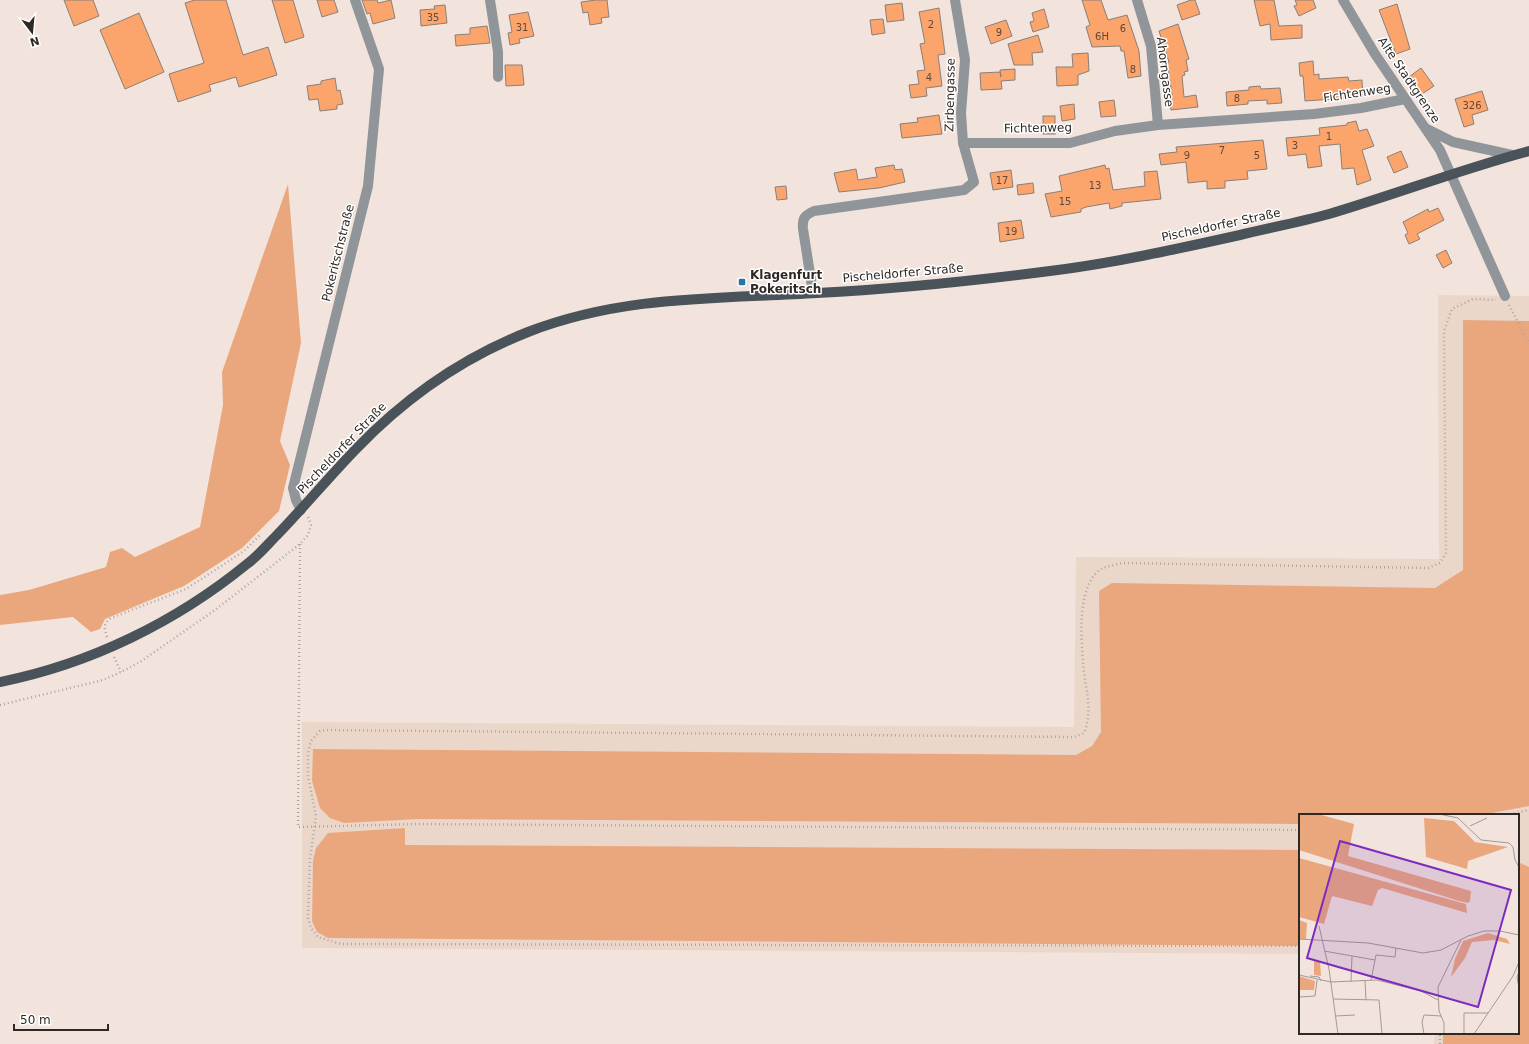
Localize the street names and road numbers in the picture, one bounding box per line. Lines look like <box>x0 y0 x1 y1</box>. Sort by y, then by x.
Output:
street label: Alte Stadtgrenze <box>1375 34 1443 126</box>
street label: Ahorngasse <box>1154 36 1176 108</box>
street label: Zirbengasse <box>942 58 958 132</box>
street label: Fichtenweg <box>1322 81 1392 105</box>
street label: Fichtenweg <box>1004 120 1072 136</box>
street label: Pokeritschstraße <box>319 203 357 303</box>
street label: Pischeldorfer Straße <box>1160 206 1282 244</box>
street label: Pischeldorfer Straße <box>842 261 964 285</box>
street label: Pischeldorfer Straße <box>295 400 389 496</box>

